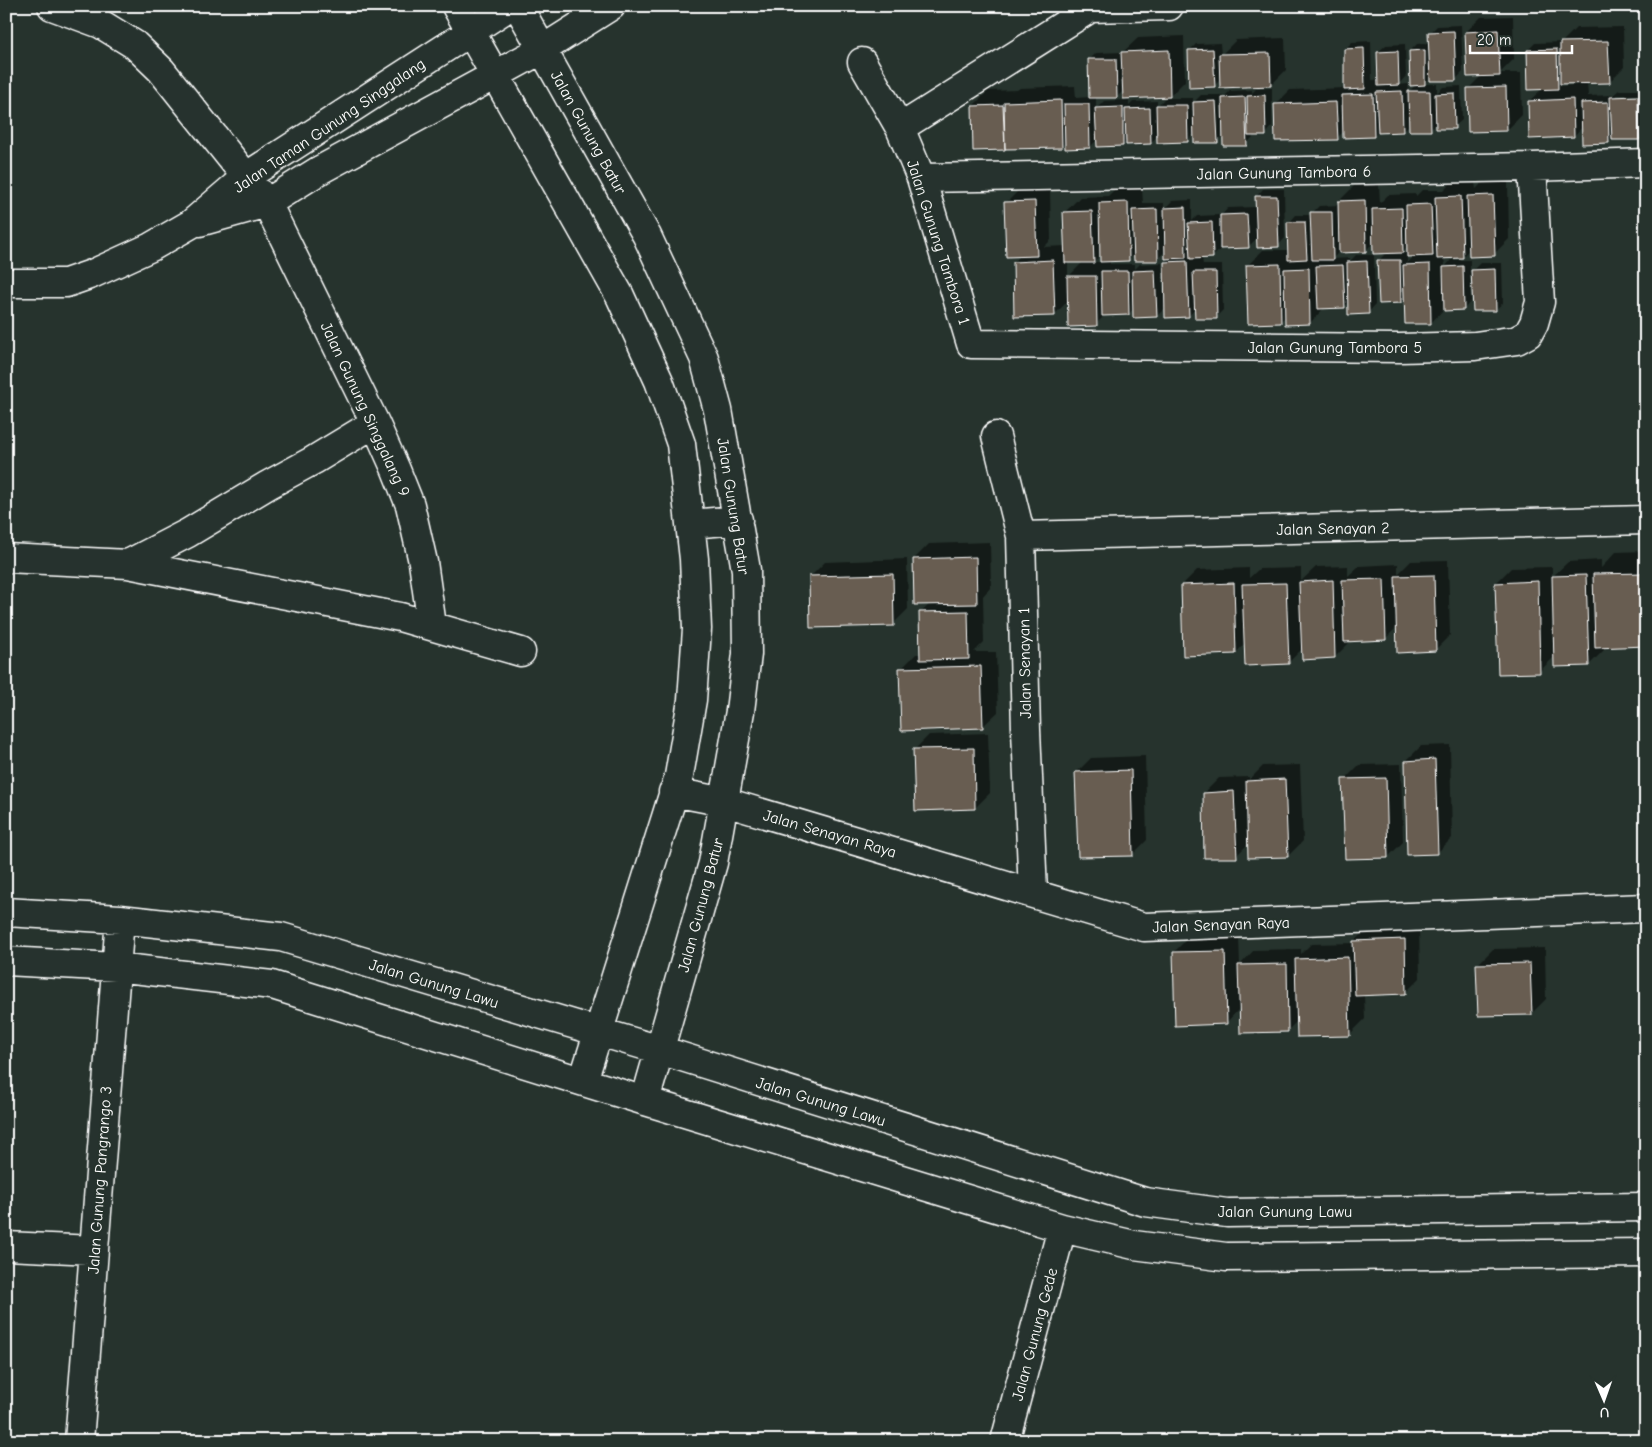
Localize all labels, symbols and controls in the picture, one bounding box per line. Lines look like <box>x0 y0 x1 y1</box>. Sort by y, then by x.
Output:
scale bar <box>1470 22 1572 54</box>
text: 20 m <box>1477 31 1511 49</box>
street label: Jalan Taman Gunung Singgalang <box>230 55 429 197</box>
street label: Jalan Gunung Batur <box>547 68 630 198</box>
street label: Jalan Gunung Tambora 1 <box>903 158 973 327</box>
street label: Jalan Gunung Tambora 6 <box>1197 162 1371 184</box>
street label: Jalan Gunung Singgalang 9 <box>317 319 413 499</box>
street label: Jalan Gunung Tambora 5 <box>1248 339 1422 357</box>
street label: Jalan Gunung Batur <box>713 437 753 576</box>
street label: Jalan Senayan 2 <box>1276 519 1390 539</box>
street label: Jalan Senayan 1 <box>1015 607 1035 719</box>
street label: Jalan Senayan Raya <box>761 806 898 862</box>
street label: Jalan Gunung Batur <box>674 836 728 974</box>
street label: Jalan Senayan Raya <box>1152 914 1290 936</box>
street label: Jalan Gunung Lawu <box>367 956 501 1012</box>
street label: Jalan Gunung Lawu <box>754 1074 888 1130</box>
street label: Jalan Gunung Pangrango 3 <box>84 1086 116 1275</box>
street label: Jalan Gunung Lawu <box>1218 1203 1352 1221</box>
street label: Jalan Gunung Gede <box>1009 1266 1061 1403</box>
north arrow <box>1580 1374 1630 1424</box>
text: U <box>1599 1404 1609 1421</box>

